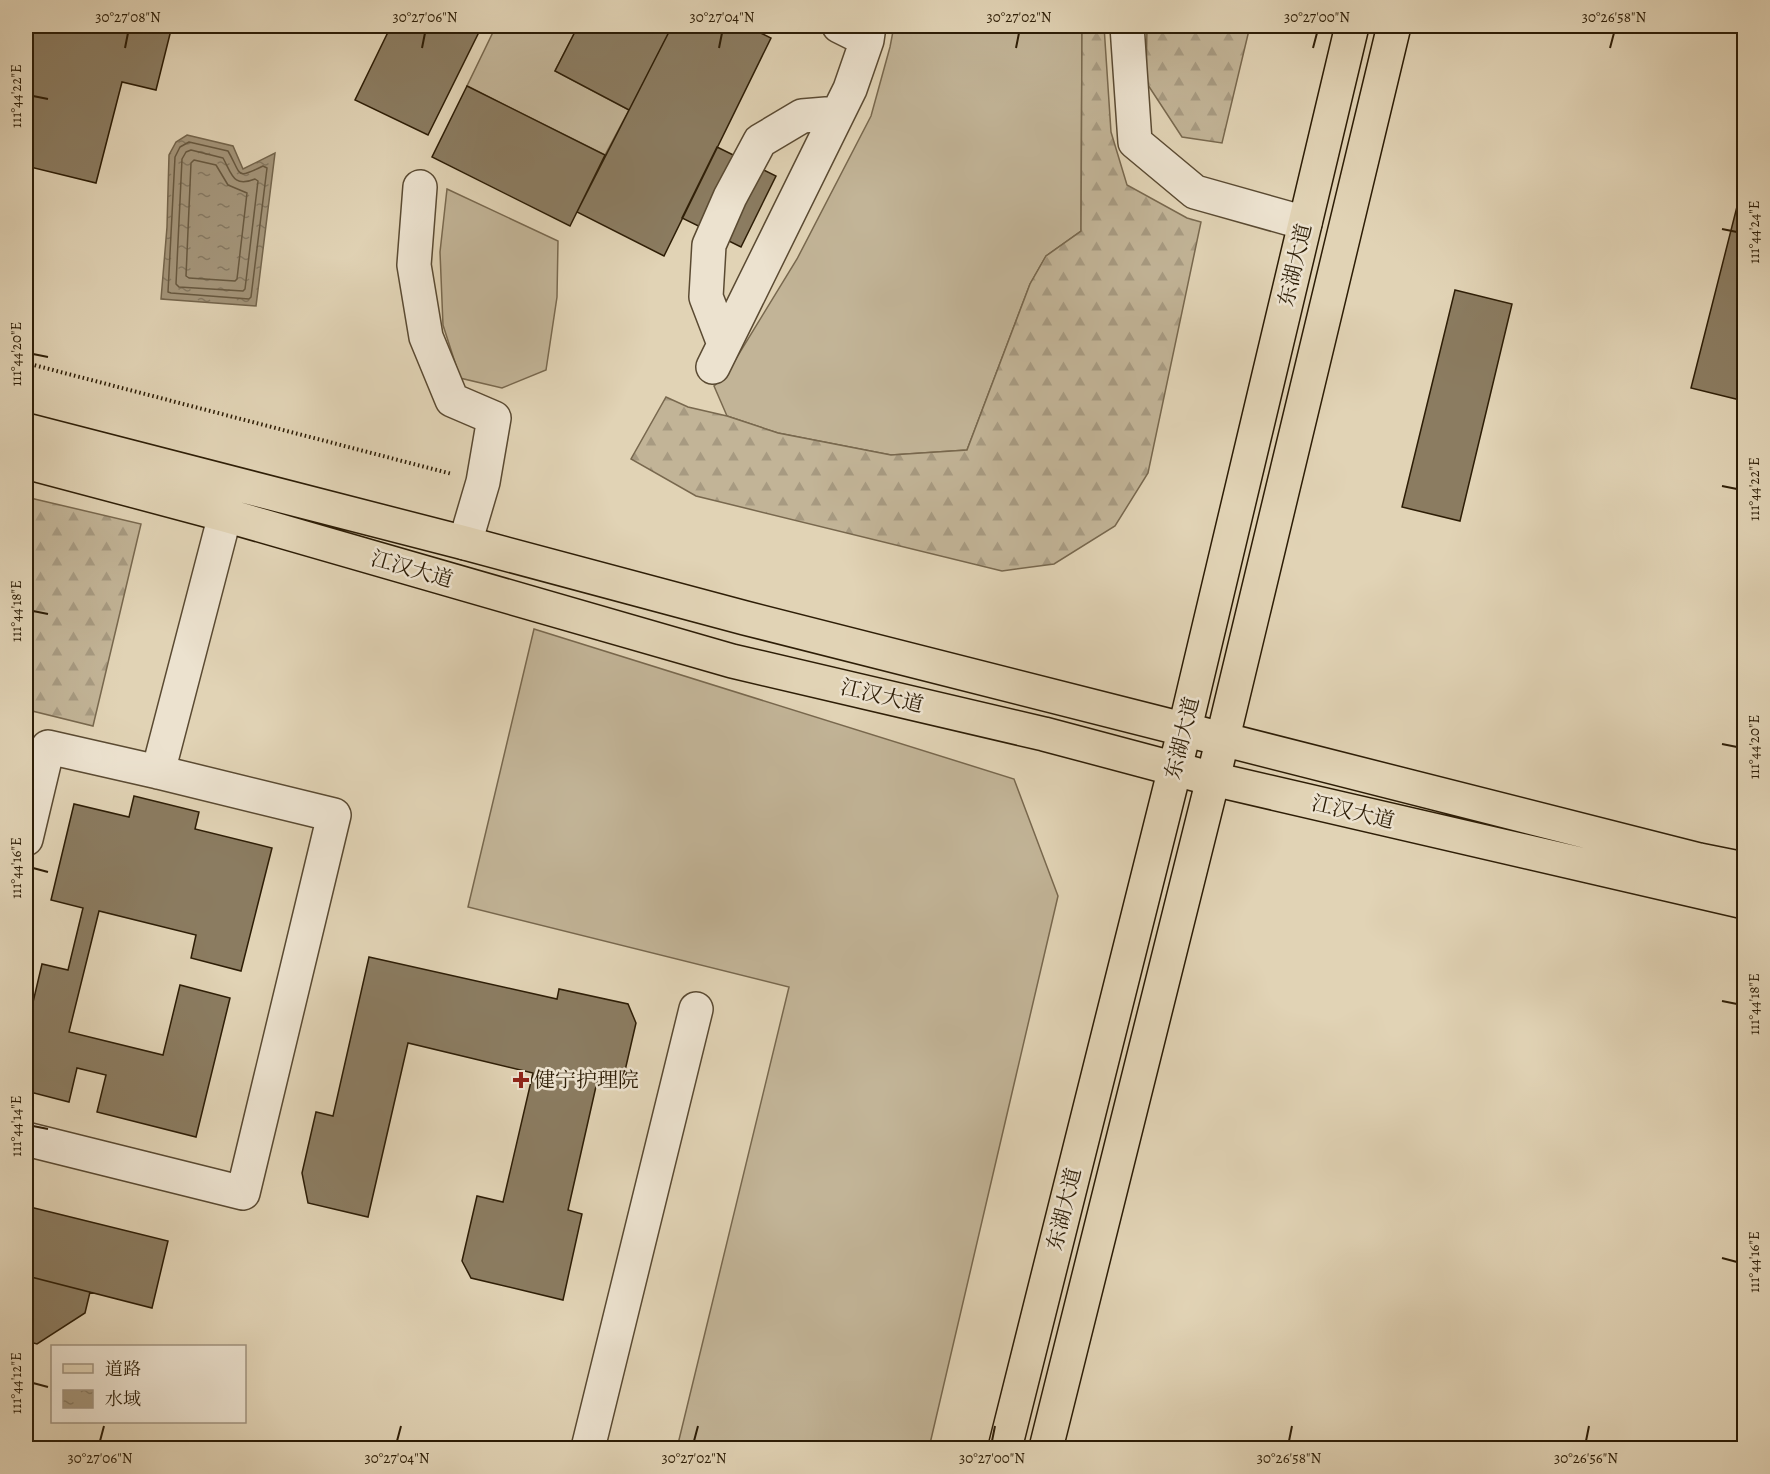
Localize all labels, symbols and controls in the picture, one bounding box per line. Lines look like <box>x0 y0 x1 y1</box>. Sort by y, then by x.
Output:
text: 30°27'08"N <box>95 7 161 27</box>
text: 30°27'06"N <box>392 7 458 27</box>
text: 30°27'04"N <box>690 7 755 27</box>
text: 30°27'02"N <box>986 7 1052 27</box>
text: 30°27'00"N <box>1284 7 1350 27</box>
text: 30°26'58"N <box>1582 7 1646 27</box>
text: 111°44'22"E <box>6 64 26 128</box>
text: 111°44'24"E <box>1744 200 1764 264</box>
street label: 东湖大道 <box>1272 221 1318 309</box>
text: 111°44'20"E <box>6 322 26 386</box>
text: 111°44'22"E <box>1744 457 1764 521</box>
street label: 江汉大道 <box>368 544 456 594</box>
text: 111°44'18"E <box>6 580 26 642</box>
street label: 江汉大道 <box>838 673 926 719</box>
street label: 东湖大道 <box>1158 694 1206 782</box>
text: 111°44'20"E <box>1744 715 1764 779</box>
street label: 江汉大道 <box>1309 789 1397 835</box>
text: 111°44'16"E <box>6 837 26 899</box>
text: 111°44'18"E <box>1744 973 1764 1035</box>
place label: 健宁护理院 <box>534 1066 639 1094</box>
marker: 健宁护理院 <box>512 1071 530 1089</box>
text: 111°44'14"E <box>6 1095 26 1157</box>
street label: 东湖大道 <box>1040 1165 1088 1253</box>
text: 111°44'16"E <box>1744 1231 1764 1293</box>
legend <box>51 1345 246 1423</box>
text: 111°44'12"E <box>6 1352 26 1414</box>
text: 道路 <box>105 1357 141 1381</box>
text: 水域 <box>105 1387 141 1411</box>
text: 30°27'06"N <box>67 1448 133 1468</box>
text: 30°27'04"N <box>365 1448 430 1468</box>
text: 30°27'02"N <box>661 1448 727 1468</box>
text: 30°27'00"N <box>959 1448 1025 1468</box>
text: 30°26'58"N <box>1257 1448 1321 1468</box>
text: 30°26'56"N <box>1554 1448 1618 1468</box>

